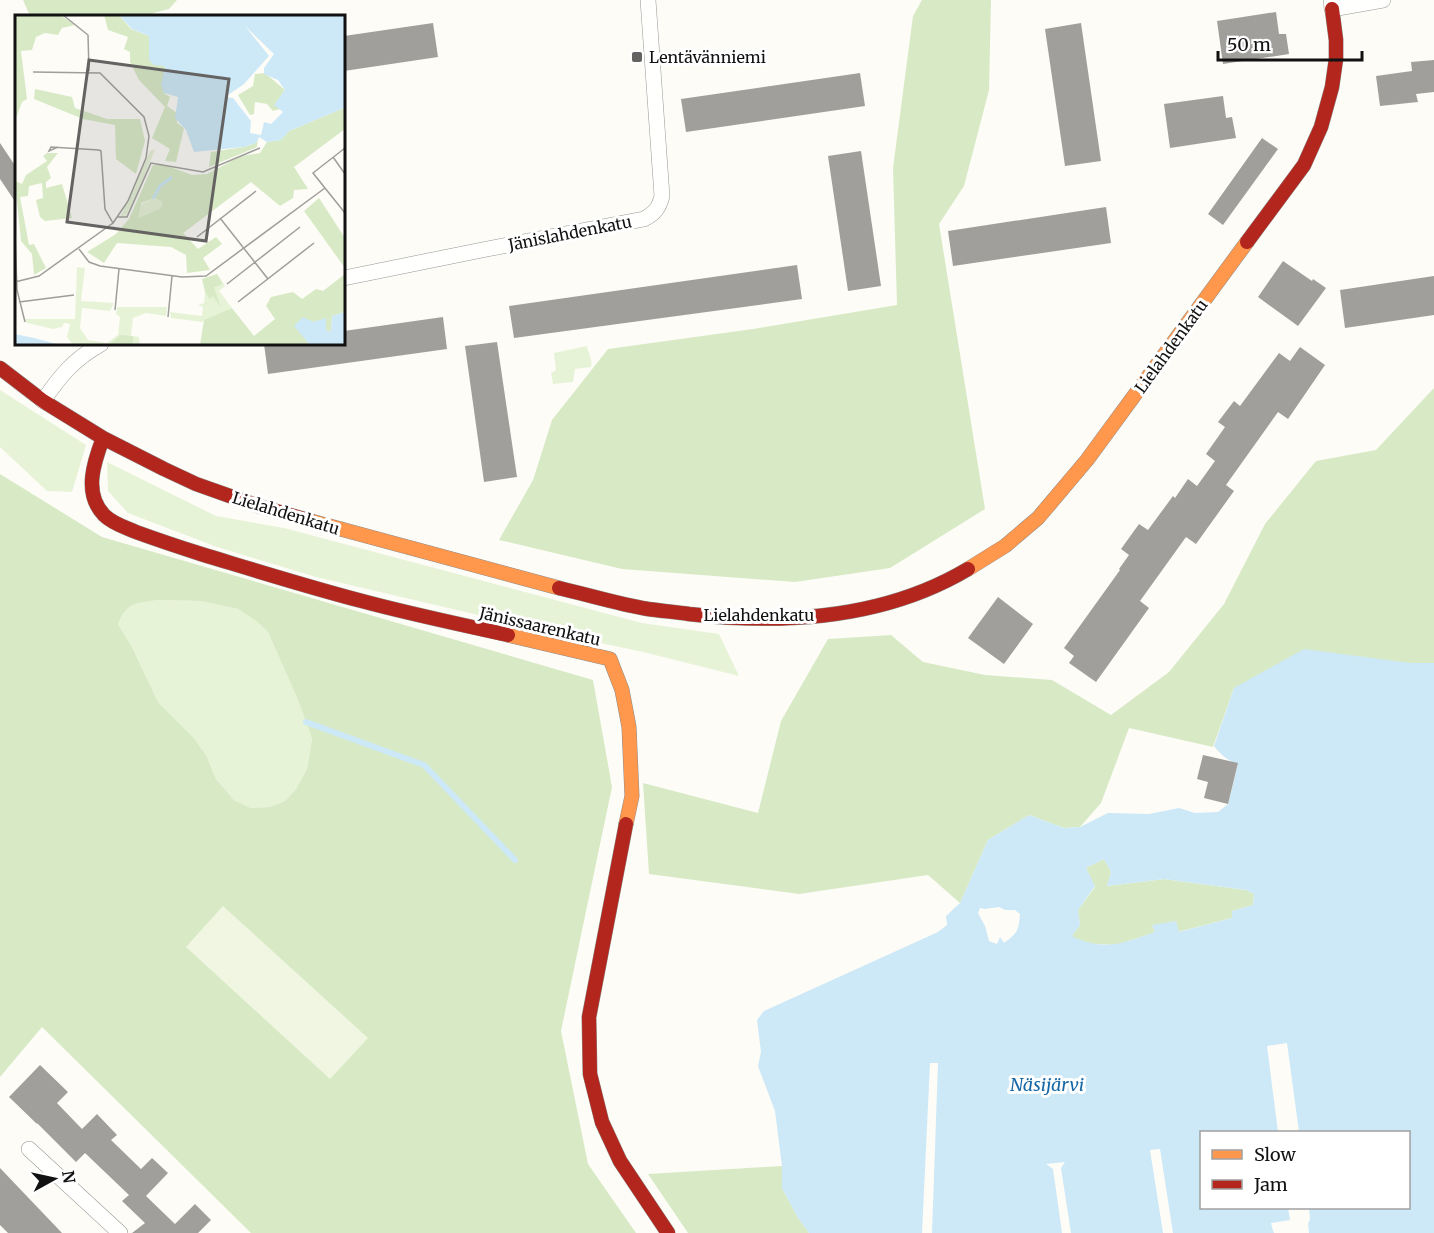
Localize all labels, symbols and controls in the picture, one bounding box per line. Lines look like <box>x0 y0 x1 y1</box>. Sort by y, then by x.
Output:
inset map <box>15 15 345 345</box>
scale bar <box>1218 24 1362 62</box>
text: 50 m <box>1227 33 1271 56</box>
place label: Lentävänniemi <box>649 47 766 67</box>
marker: Lentävänniemi <box>630 50 644 64</box>
street label: Jänislahdenkatu <box>506 211 633 255</box>
street label: Lielahdenkatu <box>1130 295 1212 397</box>
street label: Lielahdenkatu <box>230 487 342 539</box>
street label: Jänissaarenkatu <box>476 602 603 650</box>
street label: Lielahdenkatu <box>704 605 814 625</box>
water label: Näsijärvi <box>1010 1073 1084 1096</box>
legend <box>1200 1131 1410 1209</box>
text: Slow <box>1254 1143 1297 1166</box>
north arrow <box>24 1149 84 1209</box>
text: N <box>58 1169 80 1185</box>
text: Jam <box>1253 1173 1288 1196</box>

